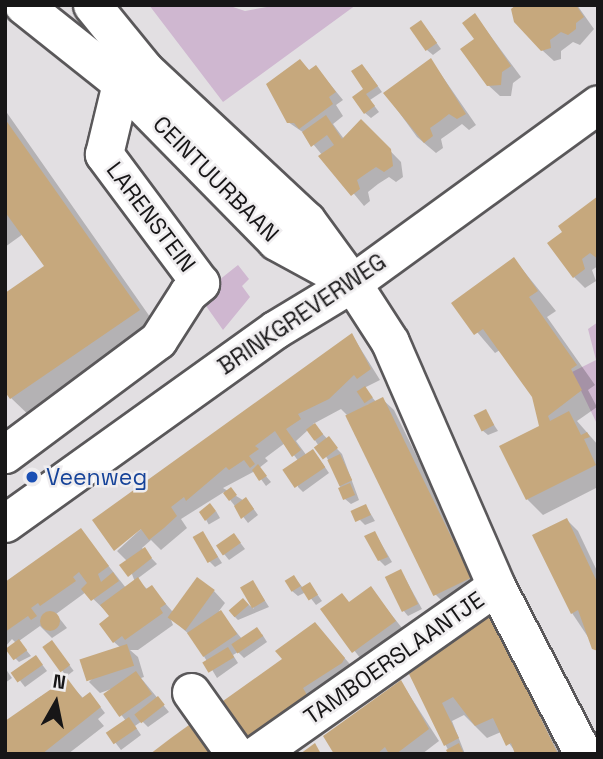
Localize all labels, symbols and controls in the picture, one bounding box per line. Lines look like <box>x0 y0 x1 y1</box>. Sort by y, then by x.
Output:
street label: CEINTUURBAAN <box>147 110 285 248</box>
street label: LARENSTEIN <box>101 157 201 277</box>
street label: BRINKGREVERWEG <box>213 248 391 380</box>
place label: Veenweg <box>46 463 147 491</box>
marker: Veenweg <box>24 469 40 485</box>
street label: TAMBOERSLAANTJE <box>299 586 489 730</box>
north arrow <box>21 668 91 738</box>
text: N <box>51 668 68 695</box>

